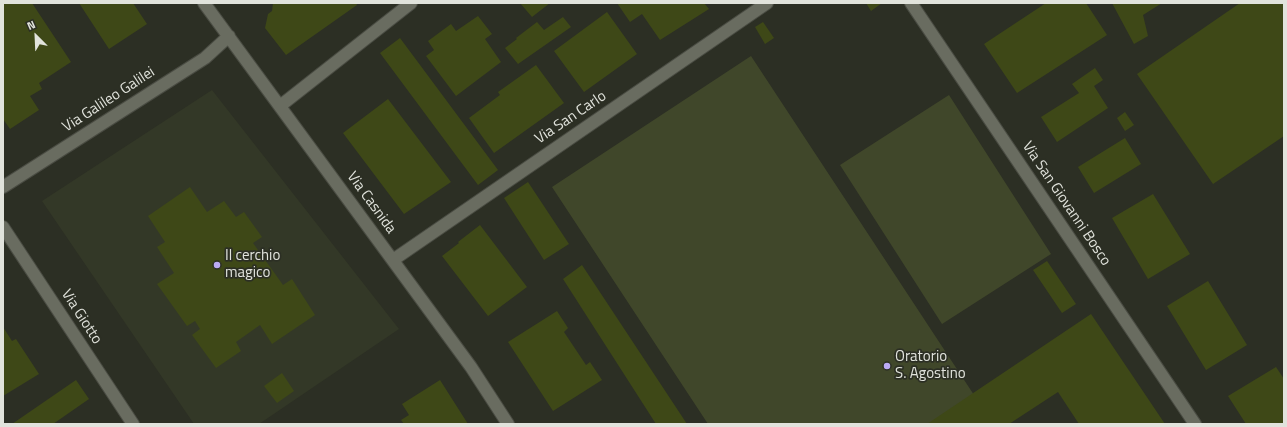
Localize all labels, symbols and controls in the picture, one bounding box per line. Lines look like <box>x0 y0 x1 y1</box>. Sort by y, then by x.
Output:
north arrow <box>16 16 56 56</box>
text: N <box>24 16 38 34</box>
street label: Via Galileo Galilei <box>59 63 159 137</box>
street label: Via San Carlo <box>532 88 610 148</box>
street label: Via San Giovanni Bosco <box>1018 138 1114 270</box>
street label: Via Casnida <box>342 168 400 238</box>
place label: Il cerchio magico <box>225 247 280 282</box>
marker: Il cerchio magico <box>212 260 222 270</box>
street label: Via Giotto <box>57 286 105 348</box>
place label: Oratorio S. Agostino <box>895 348 966 383</box>
marker: Oratorio S. Agostino <box>882 361 892 371</box>

